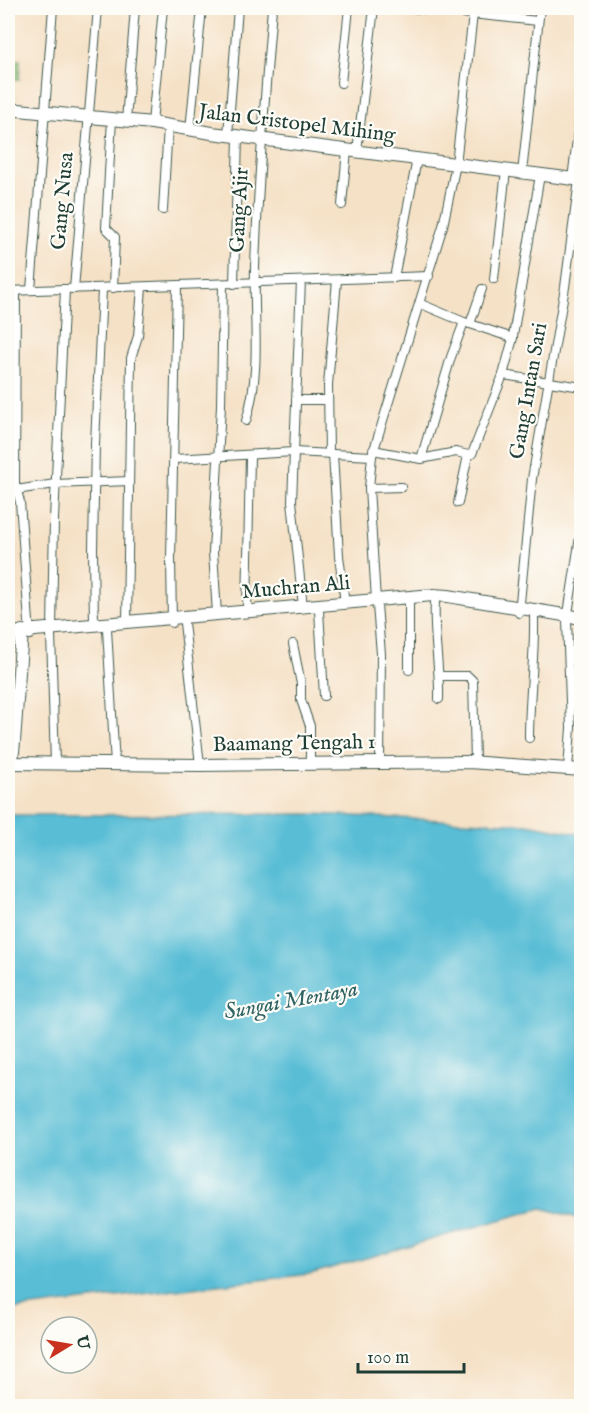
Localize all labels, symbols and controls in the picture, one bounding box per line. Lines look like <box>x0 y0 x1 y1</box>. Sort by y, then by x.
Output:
street label: Jalan Cristopel Mihing <box>195 98 397 150</box>
street label: Gang Nusa <box>45 150 81 251</box>
street label: Gang Ajir <box>224 166 256 253</box>
street label: Gang Intan Sari <box>504 321 554 461</box>
street label: Muchran Ali <box>241 570 351 606</box>
street label: Baamang Tengah 1 <box>212 729 376 759</box>
water label: Sungai Mentaya <box>222 975 360 1027</box>
north arrow <box>39 1315 99 1375</box>
text: U <box>70 1333 93 1352</box>
scale bar <box>358 1336 464 1374</box>
text: 100 m <box>367 1347 409 1370</box>

